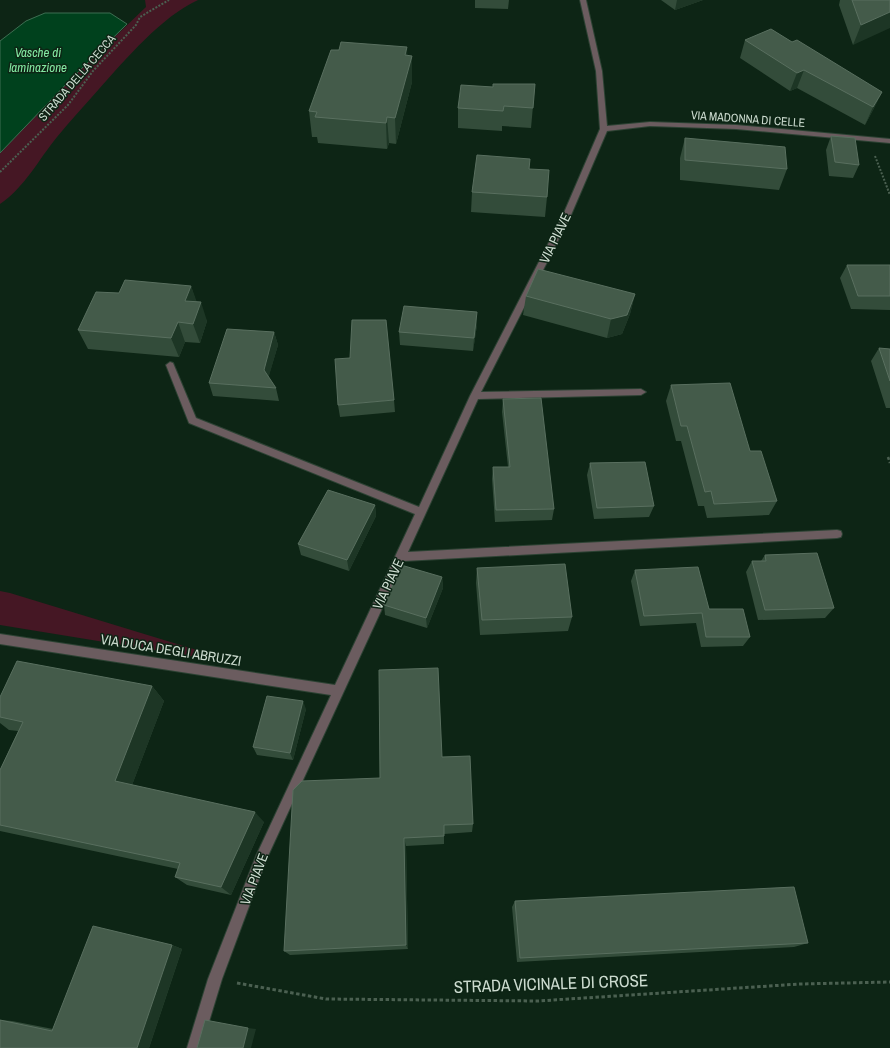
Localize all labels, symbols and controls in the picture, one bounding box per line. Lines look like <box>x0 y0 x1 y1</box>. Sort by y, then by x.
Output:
street label: STRADA DELLA CECCA <box>35 31 119 125</box>
water label: Vasche di laminazione <box>9 44 67 76</box>
street label: VIA MADONNA DI CELLE <box>690 107 806 131</box>
street label: VIA PIAVE <box>535 210 575 266</box>
street label: VIA PIAVE <box>368 556 408 612</box>
street label: VIA DUCA DEGLI ABRUZZI <box>99 630 243 670</box>
street label: VIA PIAVE <box>236 851 272 907</box>
street label: STRADA VICINALE DI CROSE <box>453 968 649 998</box>

